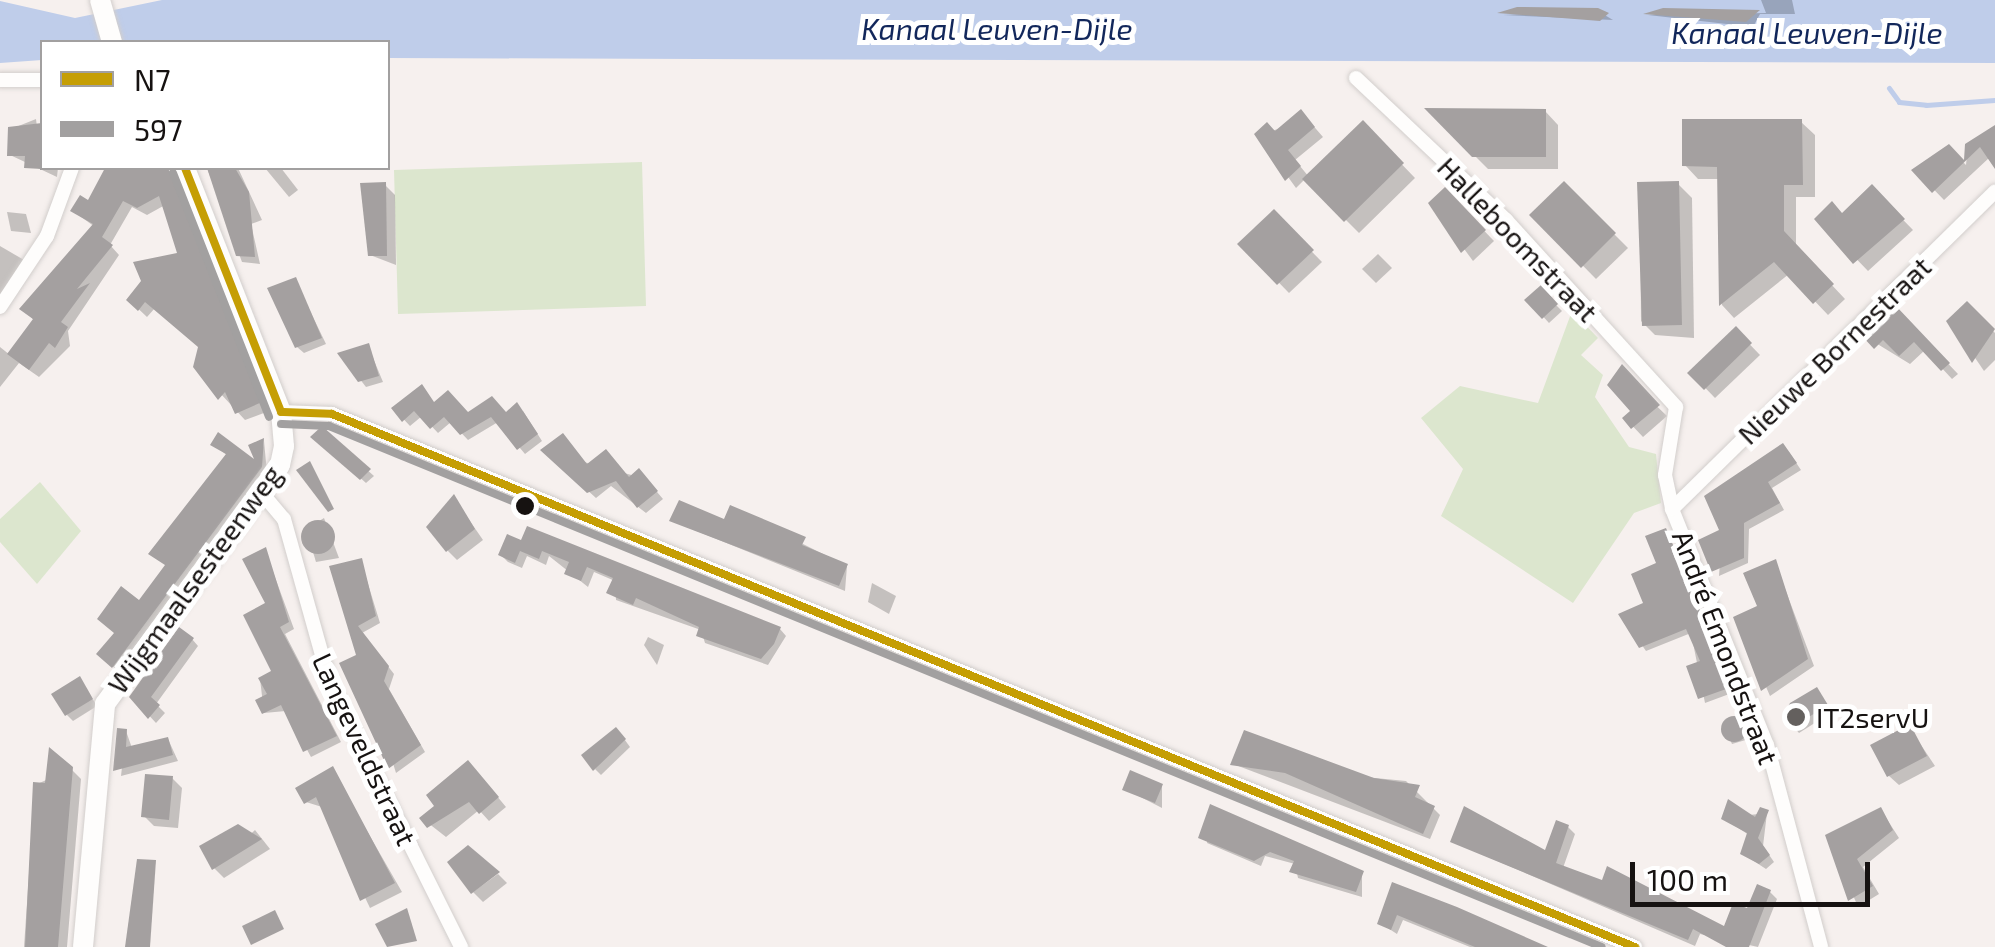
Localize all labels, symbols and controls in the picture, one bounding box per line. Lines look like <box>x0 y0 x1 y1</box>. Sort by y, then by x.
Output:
water label: Kanaal Leuven-Dijle <box>861 10 1133 46</box>
water label: Kanaal Leuven-Dijle <box>1671 14 1943 50</box>
legend <box>40 40 390 170</box>
text: N7 <box>134 61 171 97</box>
text: 597 <box>134 111 183 147</box>
street label: Halleboomstraat <box>1431 150 1605 328</box>
street label: Nieuwe Bornestraat <box>1731 249 1937 451</box>
street label: Wijgmaalsesteenweg <box>100 458 288 700</box>
unlabelled marker <box>515 496 535 516</box>
street label: André Emondstraat <box>1666 525 1786 769</box>
street label: Langeveldstraat <box>306 648 424 850</box>
place label: IT2servU <box>1816 700 1929 734</box>
marker: IT2servU <box>1785 706 1807 728</box>
scale bar <box>1635 842 1875 904</box>
text: 100 m <box>1647 861 1728 897</box>

